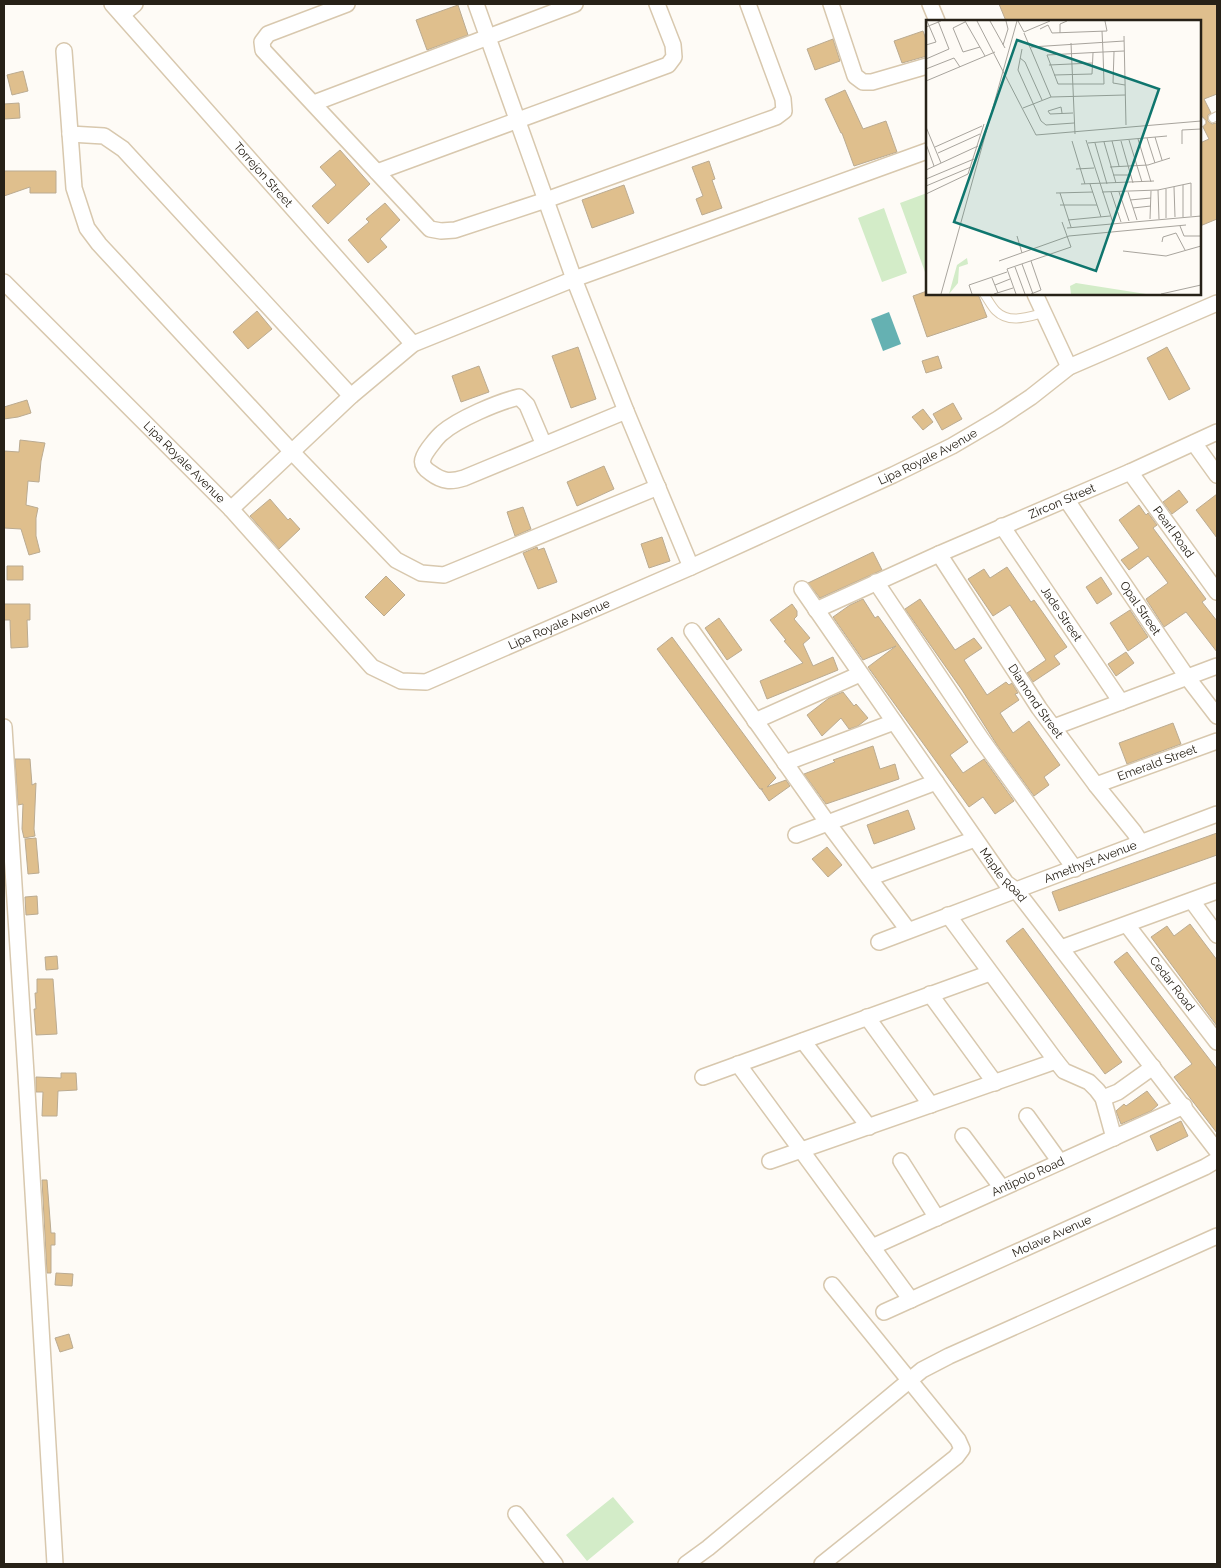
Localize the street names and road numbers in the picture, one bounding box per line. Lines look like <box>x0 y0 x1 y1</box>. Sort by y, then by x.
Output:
street label: Torrejon Street <box>231 140 295 210</box>
street label: Lipa Royale Avenue <box>141 419 228 506</box>
street label: Lipa Royale Avenue <box>876 426 980 488</box>
street label: Zircon Street <box>1026 481 1098 522</box>
street label: Pearl Road <box>1150 504 1197 560</box>
street label: Opal Street <box>1117 578 1163 638</box>
street label: Jade Street <box>1038 584 1085 644</box>
street label: Lipa Royale Avenue <box>506 596 612 652</box>
street label: Diamond Street <box>1005 661 1066 741</box>
street label: Emerald Street <box>1116 742 1199 784</box>
street label: Amethyst Avenue <box>1042 838 1139 886</box>
street label: Maple Road <box>977 845 1030 905</box>
street label: Cedar Road <box>1147 954 1198 1014</box>
street label: Antipolo Road <box>989 1154 1066 1199</box>
street label: Molave Avenue <box>1010 1212 1093 1260</box>

